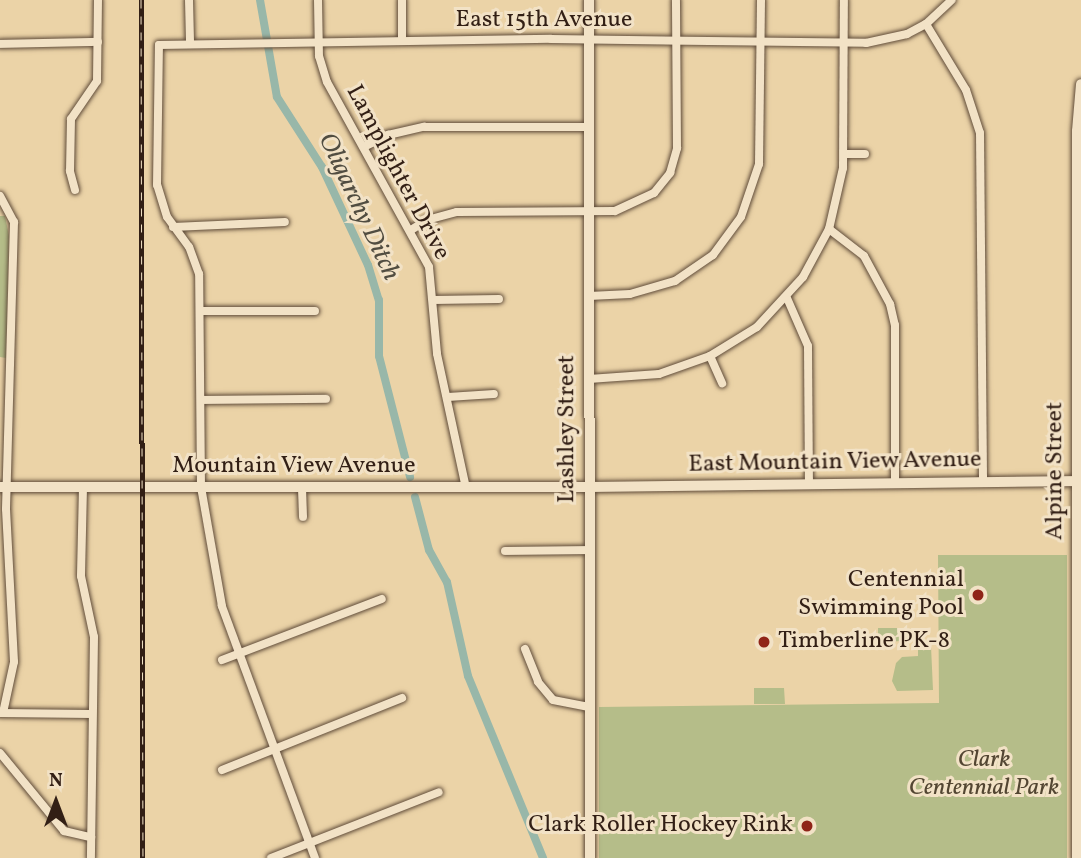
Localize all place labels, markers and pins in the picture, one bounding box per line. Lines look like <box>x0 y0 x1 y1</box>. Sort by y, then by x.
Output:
place label: Centennial Swimming Pool <box>798 567 964 623</box>
marker: Centennial Swimming Pool <box>970 587 986 603</box>
place label: Timberline PK-8 <box>778 628 950 656</box>
marker: Timberline PK-8 <box>756 634 772 650</box>
place label: Clark Roller Hockey Rink <box>528 812 793 840</box>
marker: Clark Roller Hockey Rink <box>799 818 815 834</box>

